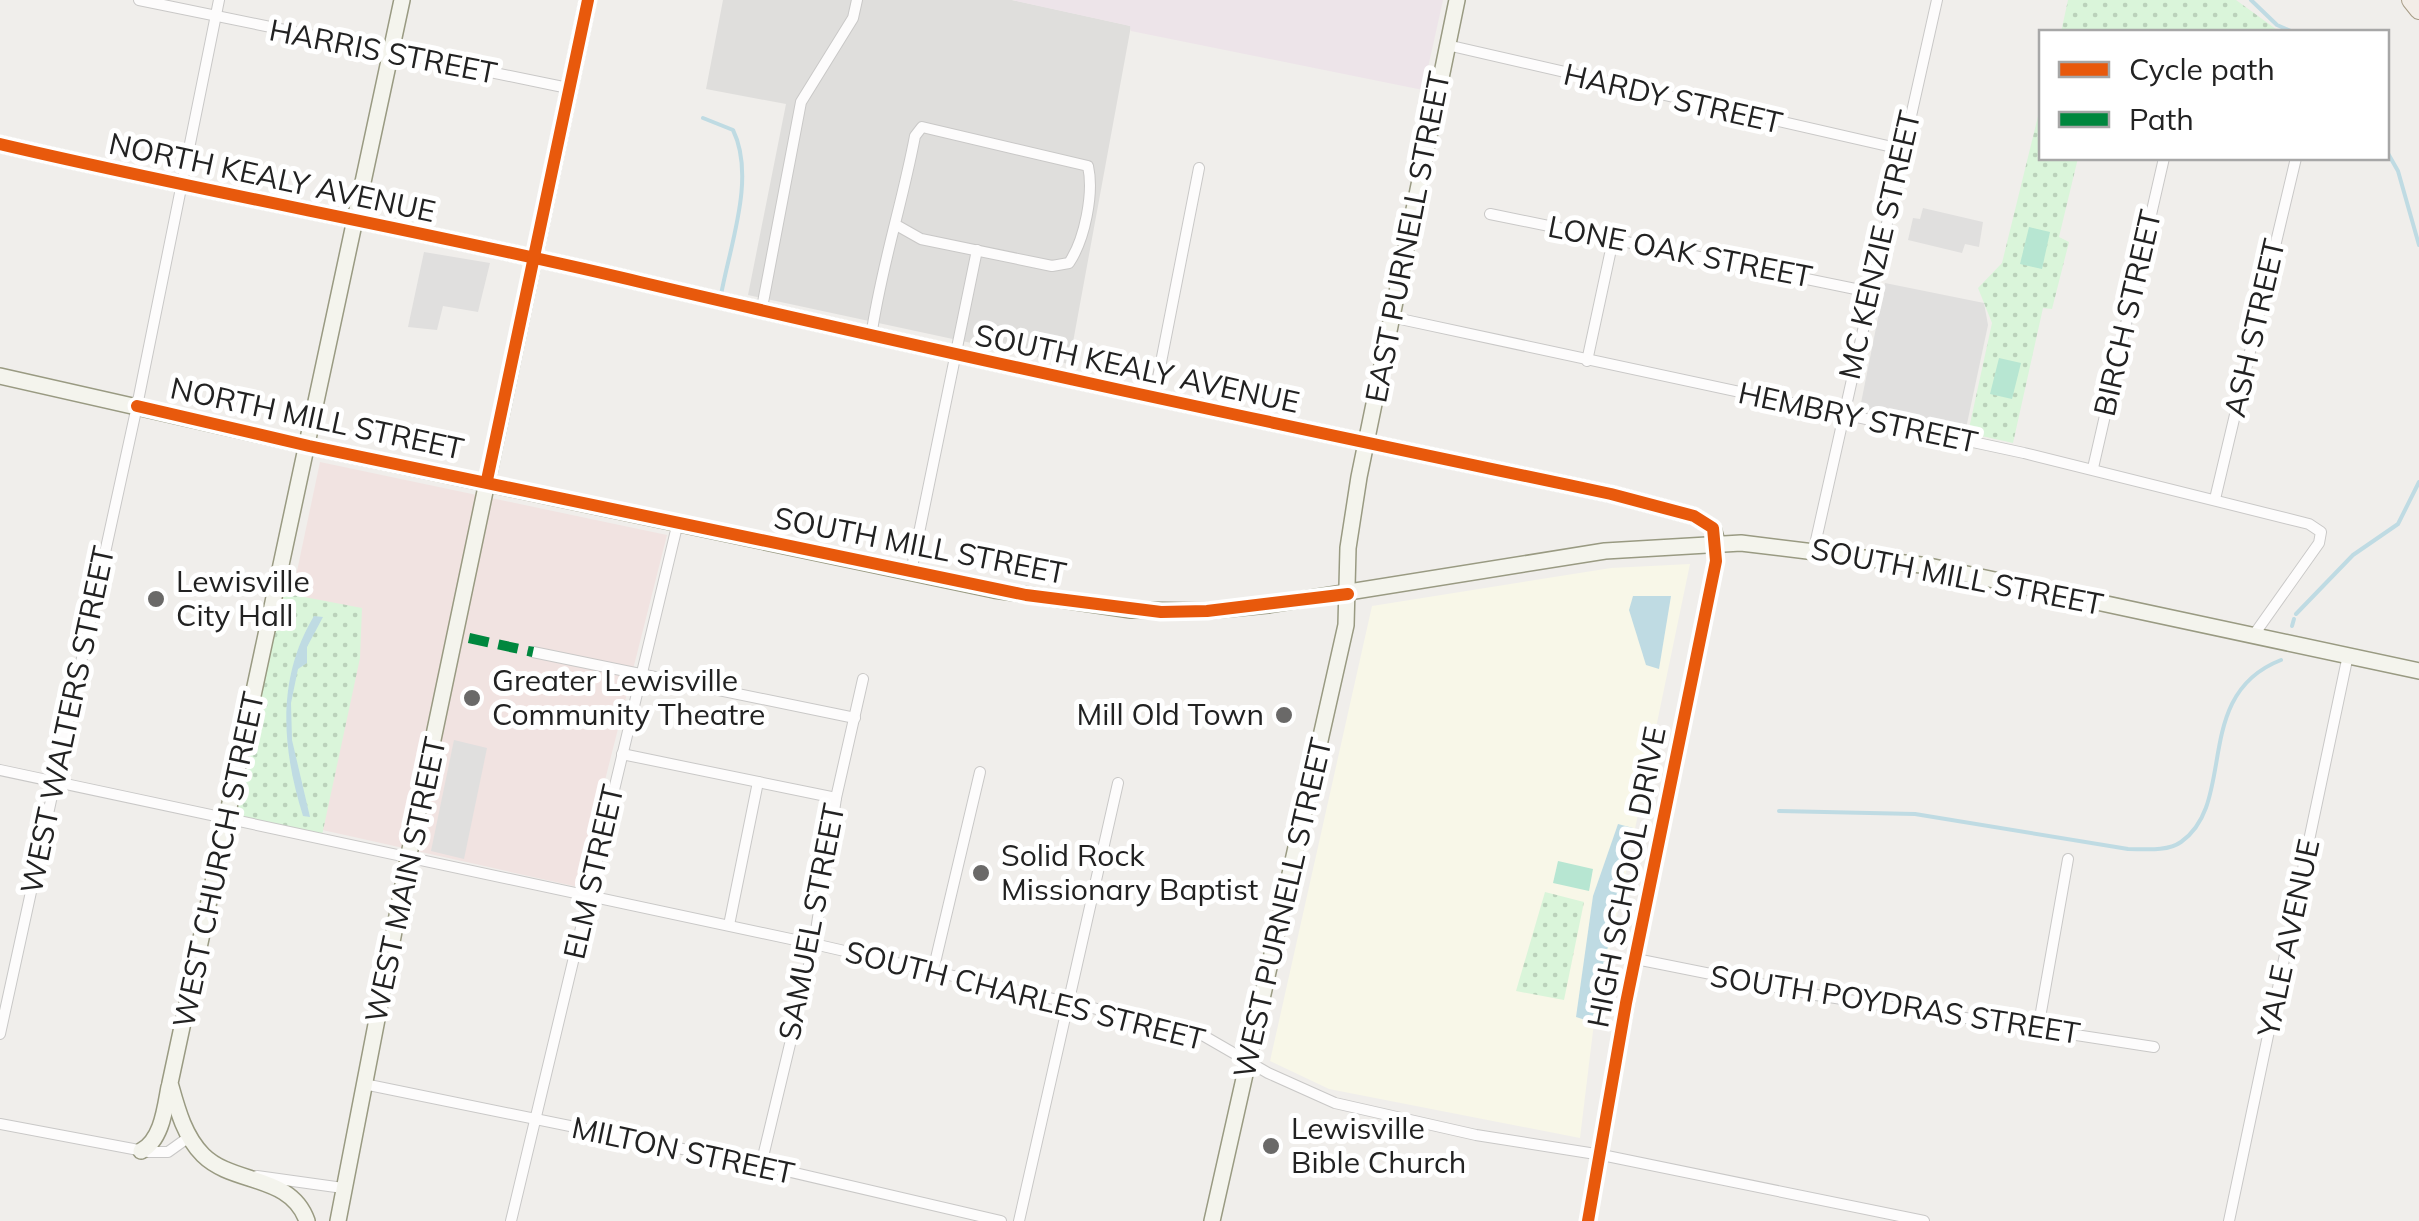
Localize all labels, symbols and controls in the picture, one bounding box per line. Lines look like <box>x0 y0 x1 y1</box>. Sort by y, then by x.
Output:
street label: HARRIS STREET <box>266 10 500 92</box>
legend <box>2039 30 2389 160</box>
text: Cycle path <box>2129 50 2275 88</box>
street label: HARDY STREET <box>1560 54 1786 142</box>
street label: EAST PURNELL STREET <box>1356 68 1458 405</box>
text: Path <box>2129 100 2194 138</box>
street label: MC KENZIE STREET <box>1830 107 1928 383</box>
street label: NORTH KEALY AVENUE <box>105 124 439 230</box>
street label: BIRCH STREET <box>2085 206 2169 419</box>
street label: LONE OAK STREET <box>1545 207 1815 295</box>
street label: ASH STREET <box>2215 235 2293 420</box>
street label: SOUTH KEALY AVENUE <box>971 315 1303 421</box>
street label: NORTH MILL STREET <box>167 368 467 468</box>
street label: HEMBRY STREET <box>1735 373 1981 461</box>
street label: SOUTH MILL STREET <box>771 498 1070 592</box>
street label: SOUTH MILL STREET <box>1808 529 2107 623</box>
street label: WEST WALTERS STREET <box>12 543 122 897</box>
place label: Lewisville City Hall <box>176 562 310 634</box>
marker: Lewisville City Hall <box>145 588 167 610</box>
place label: Greater Lewisville Community Theatre <box>492 661 765 733</box>
marker: Greater Lewisville Community Theatre <box>461 687 483 709</box>
street label: WEST CHURCH STREET <box>164 688 272 1031</box>
place label: Mill Old Town <box>1076 695 1264 733</box>
marker: Mill Old Town <box>1273 704 1295 726</box>
street label: HIGH SCHOOL DRIVE <box>1578 723 1674 1030</box>
street label: WEST MAIN STREET <box>356 734 454 1026</box>
street label: WEST PURNELL STREET <box>1224 734 1340 1081</box>
street label: ELM STREET <box>555 781 632 963</box>
street label: SAMUEL STREET <box>769 800 853 1043</box>
street label: YALE AVENUE <box>2248 835 2328 1041</box>
place label: Solid Rock Missionary Baptist <box>1001 836 1258 908</box>
marker: Solid Rock Missionary Baptist <box>970 862 992 884</box>
street label: SOUTH CHARLES STREET <box>841 932 1209 1058</box>
street label: SOUTH POYDRAS STREET <box>1708 956 2083 1052</box>
street label: MILTON STREET <box>569 1108 798 1192</box>
place label: Lewisville Bible Church <box>1291 1109 1466 1181</box>
marker: Lewisville Bible Church <box>1260 1135 1282 1157</box>

